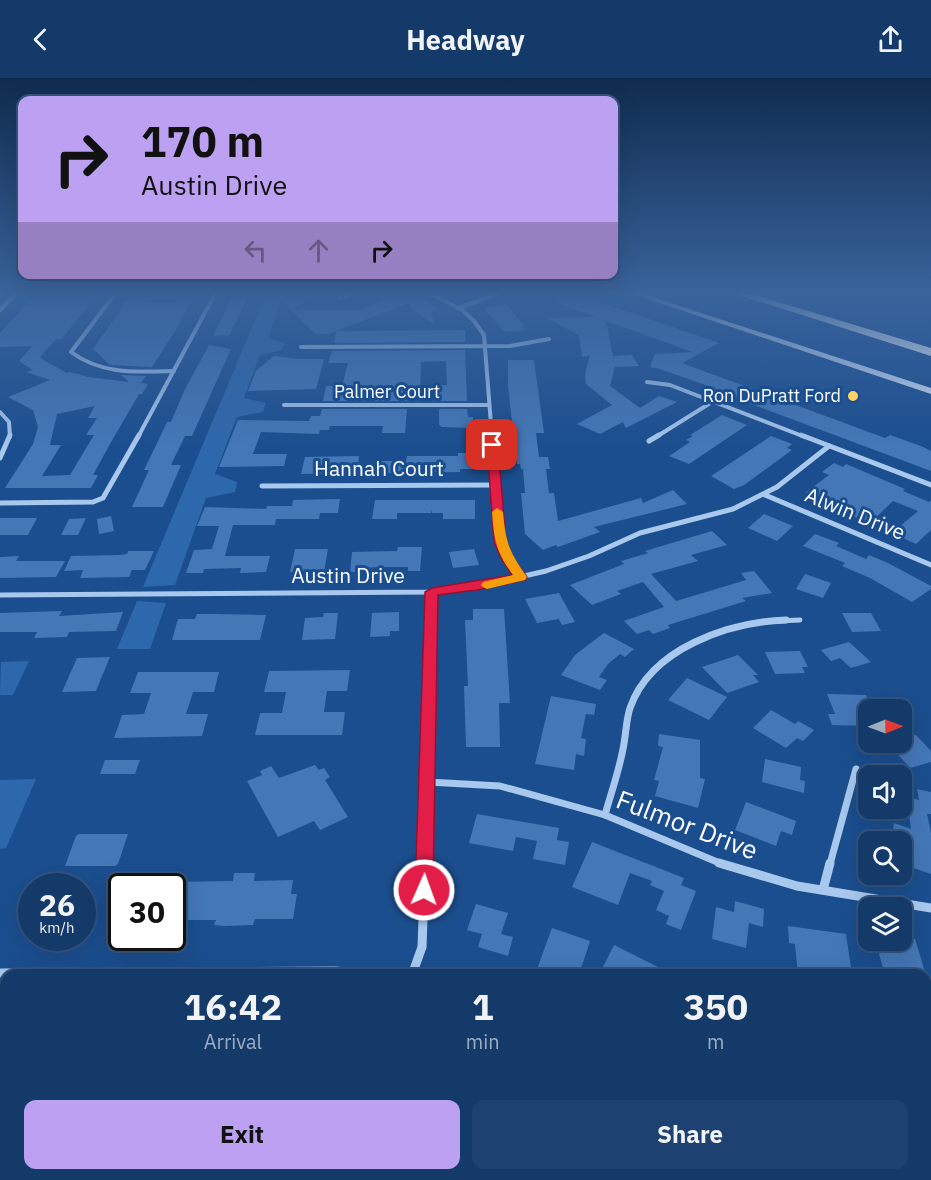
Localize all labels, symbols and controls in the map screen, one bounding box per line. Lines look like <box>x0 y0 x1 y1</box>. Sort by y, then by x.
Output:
text: Headway <box>406 22 525 57</box>
icon: back <box>24 23 57 56</box>
icon: share <box>874 23 907 56</box>
text: 170 m <box>141 114 264 169</box>
icon: right <box>42 120 120 198</box>
text: Austin Drive <box>141 167 287 202</box>
icon: left <box>239 234 272 267</box>
icon: ahead <box>302 234 335 267</box>
icon: right <box>365 234 398 267</box>
street label: Palmer Court <box>334 380 440 403</box>
place label: Ron DuPratt Ford <box>703 384 841 407</box>
marker: Ron DuPratt Ford <box>846 389 860 403</box>
pin <box>466 419 517 470</box>
icon: arrive <box>475 428 508 461</box>
street label: Hannah Court <box>314 454 444 482</box>
street label: Alwin Drive <box>801 480 910 546</box>
street label: Austin Drive <box>291 561 405 589</box>
north arrow <box>858 699 912 753</box>
map controls <box>858 699 912 951</box>
button: sound <box>858 765 912 819</box>
street label: Fulmor Drive <box>612 781 763 867</box>
button: search <box>858 831 912 885</box>
position arrow <box>392 858 456 922</box>
speed limit sign: 30 <box>108 873 186 951</box>
text: 26 <box>39 885 75 924</box>
button: layers <box>858 897 912 951</box>
text: km/h <box>39 918 75 937</box>
text: 16:42 <box>184 983 282 1030</box>
text: 1 <box>472 983 494 1030</box>
text: 350 <box>683 983 748 1030</box>
text: Arrival <box>204 1028 262 1055</box>
text: min <box>466 1028 500 1055</box>
text: m <box>707 1028 725 1055</box>
button: Exit <box>24 1100 460 1169</box>
button: Share <box>472 1100 908 1169</box>

